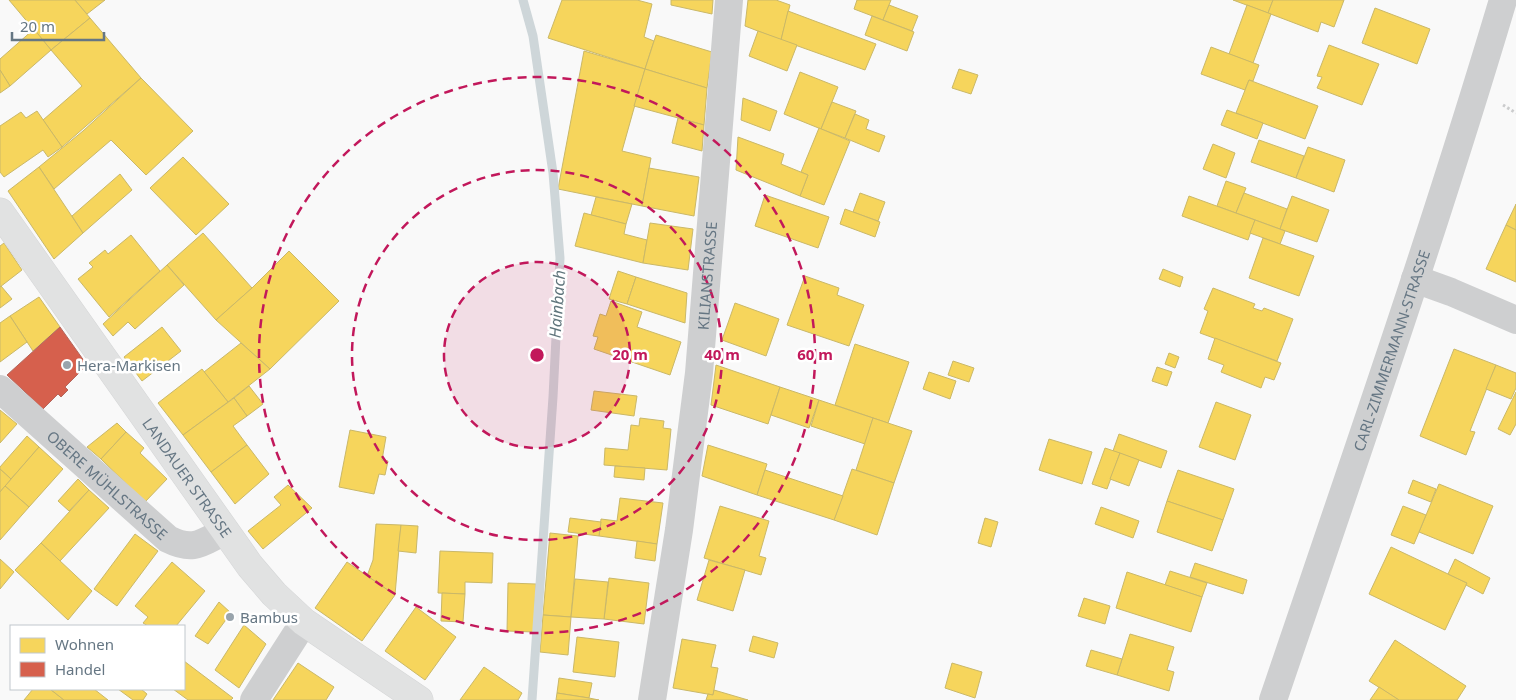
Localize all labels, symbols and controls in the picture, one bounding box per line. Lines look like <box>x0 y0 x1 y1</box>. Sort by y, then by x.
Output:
scale bar <box>12 10 105 42</box>
text: 20 m <box>20 16 55 36</box>
street label: KILIANSTRASSE <box>692 221 721 331</box>
street label: CARL-ZIMMERMANN-STRASSE <box>1348 247 1434 454</box>
water label: Hainbach <box>544 269 570 339</box>
text: 20 m <box>612 344 648 364</box>
text: 40 m <box>704 344 740 364</box>
text: 60 m <box>797 344 833 364</box>
centre of rings <box>528 346 546 364</box>
place label: Hera-Markisen <box>77 355 181 375</box>
marker: Hera-Markisen <box>61 359 73 371</box>
street label: LANDAUER STRASSE <box>138 414 237 541</box>
street label: OBERE MÜHLSTRASSE <box>43 426 172 544</box>
place label: Bambus <box>240 607 298 627</box>
marker: Bambus <box>224 611 236 623</box>
legend <box>10 625 185 690</box>
text: Wohnen <box>55 634 114 654</box>
text: Handel <box>55 659 105 679</box>

